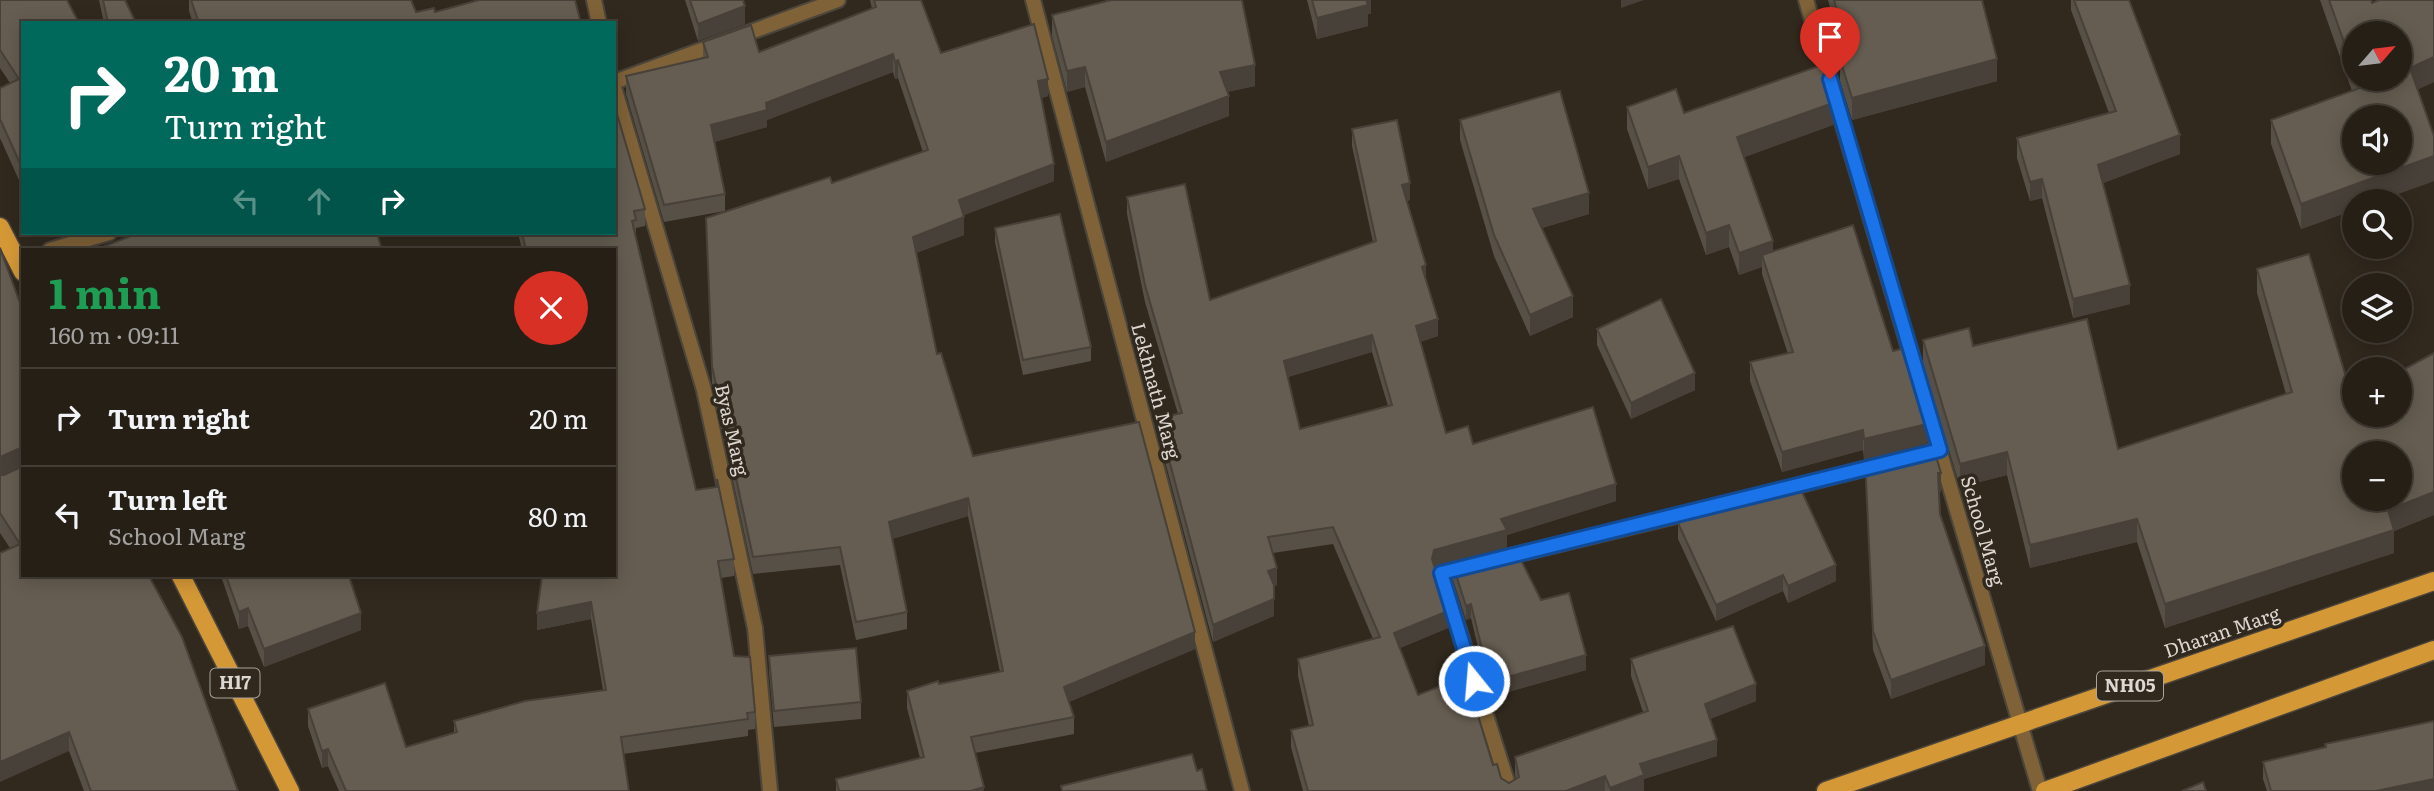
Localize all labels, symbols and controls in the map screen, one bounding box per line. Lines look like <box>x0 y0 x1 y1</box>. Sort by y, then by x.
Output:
pin <box>1800 7 1860 79</box>
icon: arrive <box>1811 18 1849 56</box>
north arrow <box>2342 21 2412 91</box>
map controls <box>2342 21 2412 511</box>
text: 20 m <box>164 34 279 107</box>
icon: right <box>49 49 140 140</box>
text: Turn right <box>164 101 326 149</box>
button: sound <box>2342 105 2412 175</box>
icon: left <box>227 182 265 220</box>
icon: ahead <box>300 182 338 220</box>
icon: right <box>373 182 411 220</box>
button: search <box>2342 189 2412 259</box>
text: 1 min <box>49 260 161 322</box>
button: close <box>514 271 588 345</box>
button: layers <box>2342 273 2412 343</box>
text: 160 m · 09:11 <box>49 317 179 351</box>
street label: Lekhnath Marg <box>1125 319 1189 462</box>
button: + <box>2342 357 2412 427</box>
street label: Byas Marg <box>709 381 757 479</box>
icon: right <box>49 398 87 436</box>
text: Turn right <box>108 398 250 437</box>
text: 20 m <box>529 398 588 437</box>
button: − <box>2342 441 2412 511</box>
street label: School Marg <box>1955 472 2013 590</box>
text: Turn left <box>108 479 227 518</box>
icon: left <box>49 496 87 534</box>
text: 80 m <box>528 496 588 535</box>
text: School Marg <box>108 518 246 552</box>
street label: Dharan Marg <box>2160 598 2284 664</box>
position arrow <box>1437 644 1511 718</box>
road number: H17 <box>210 668 260 698</box>
road number: NH05 <box>2097 672 2163 700</box>

